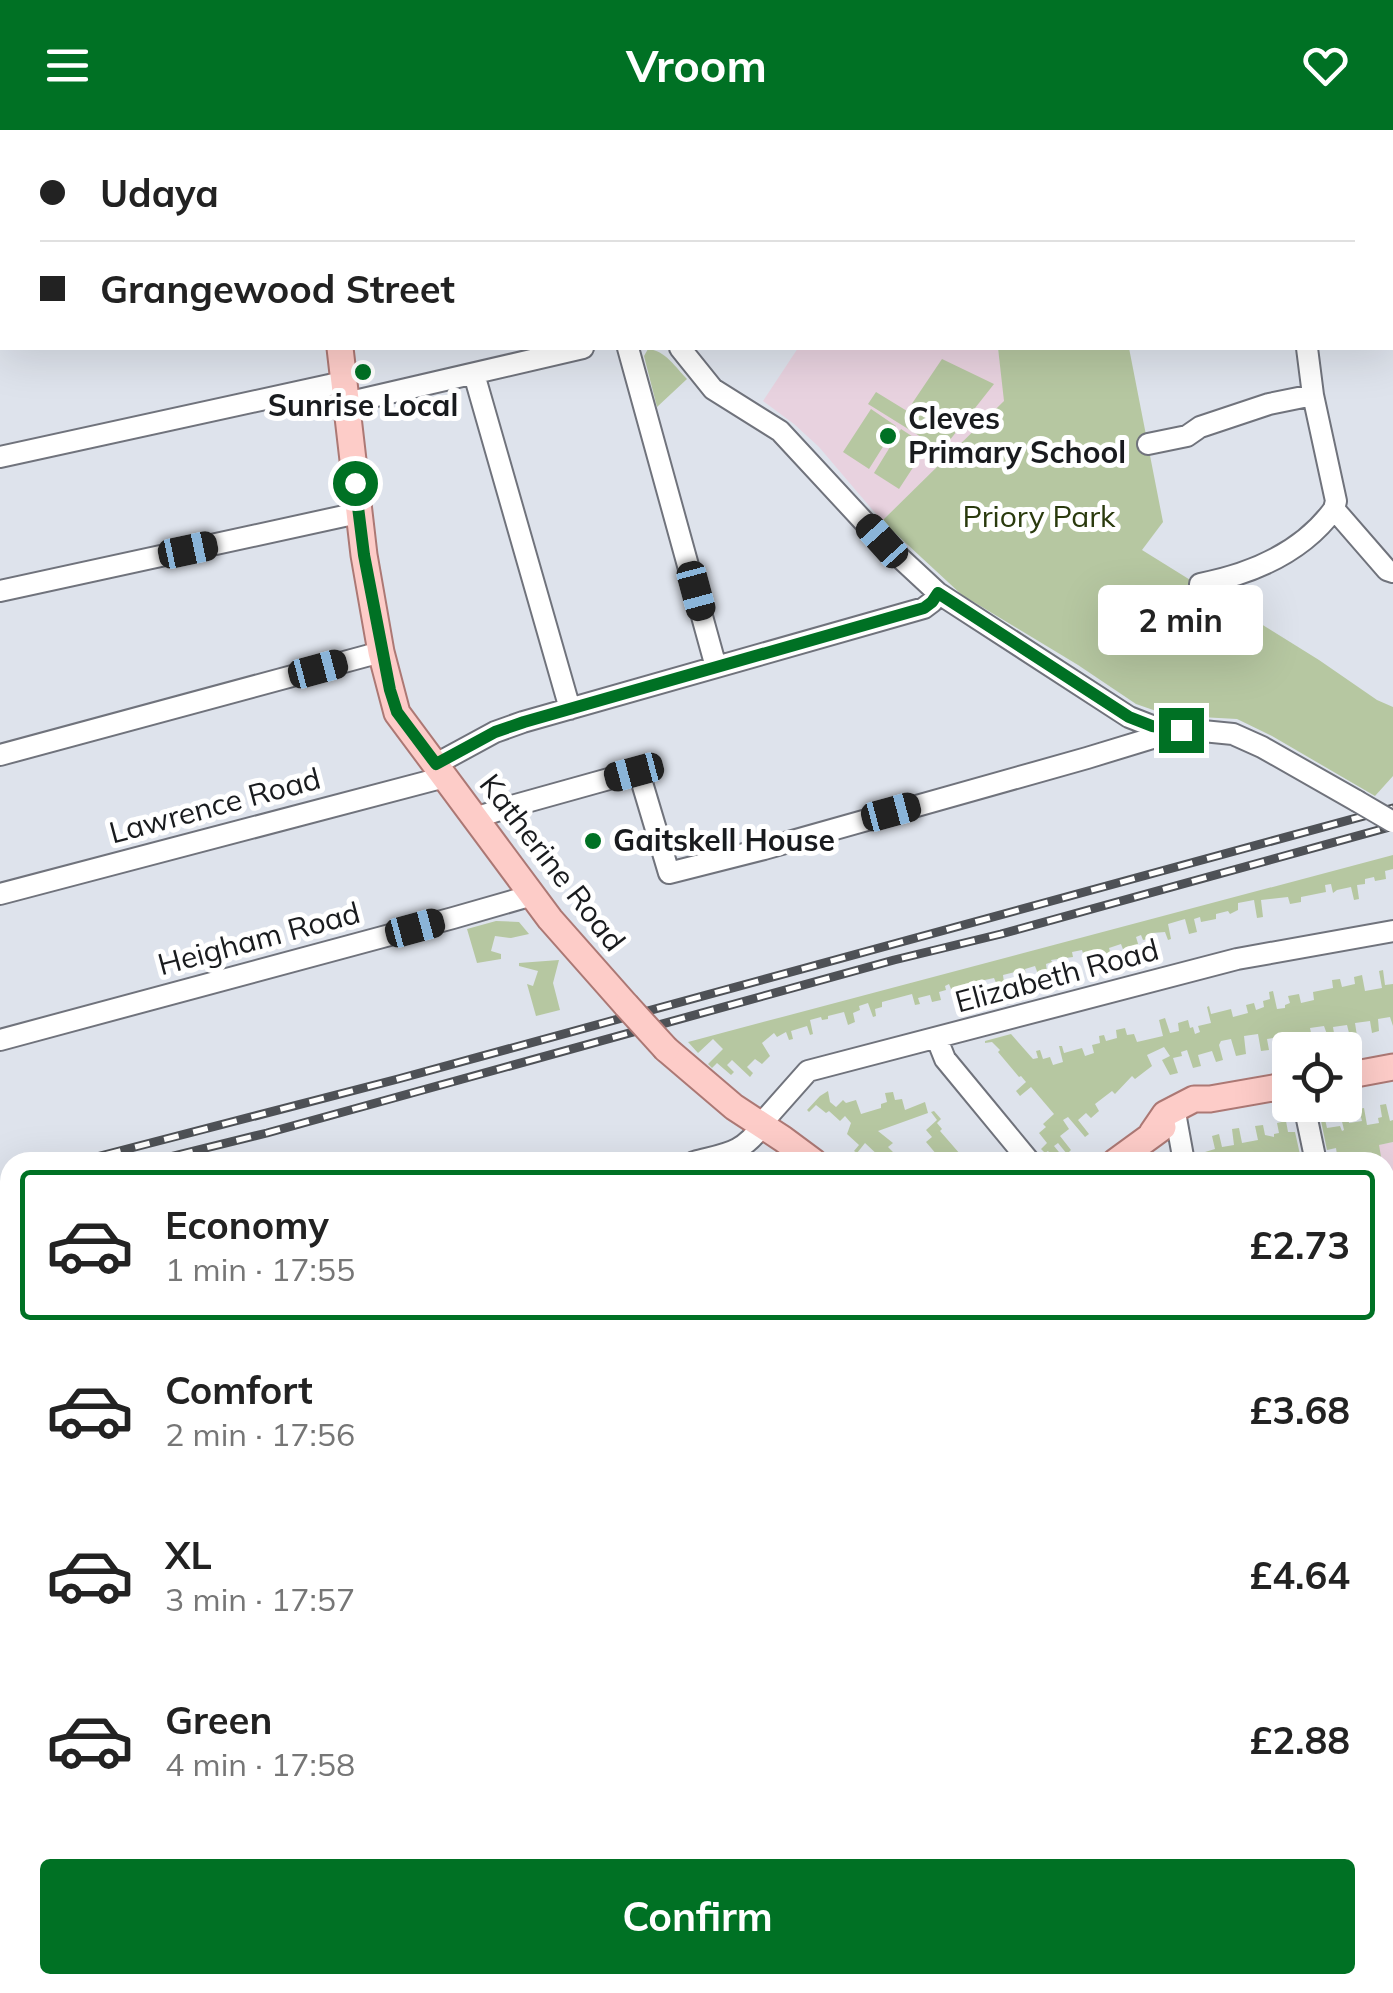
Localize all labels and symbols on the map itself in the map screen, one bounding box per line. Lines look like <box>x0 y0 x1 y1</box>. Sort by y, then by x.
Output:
marker: Sunrise Local <box>352 361 374 383</box>
place label: Sunrise Local <box>268 386 458 424</box>
place label: Cleves Primary School <box>908 399 1126 471</box>
marker: Cleves Primary School <box>877 425 899 447</box>
route start <box>333 461 378 506</box>
park label: Priory Park <box>962 497 1116 535</box>
car <box>851 509 913 573</box>
car <box>156 529 220 571</box>
car <box>674 558 718 624</box>
callout: 2 min <box>1098 585 1264 655</box>
car <box>285 647 351 691</box>
route end <box>1159 708 1204 753</box>
car <box>601 750 667 794</box>
street label: Lawrence Road <box>105 759 325 851</box>
street label: Katherine Road <box>472 766 634 959</box>
car <box>858 790 924 834</box>
place label: Gaitskell House <box>613 821 835 859</box>
marker: Gaitskell House <box>582 830 604 852</box>
street label: Heigham Road <box>153 893 364 983</box>
car <box>382 906 448 950</box>
street label: Elizabeth Road <box>951 930 1163 1020</box>

